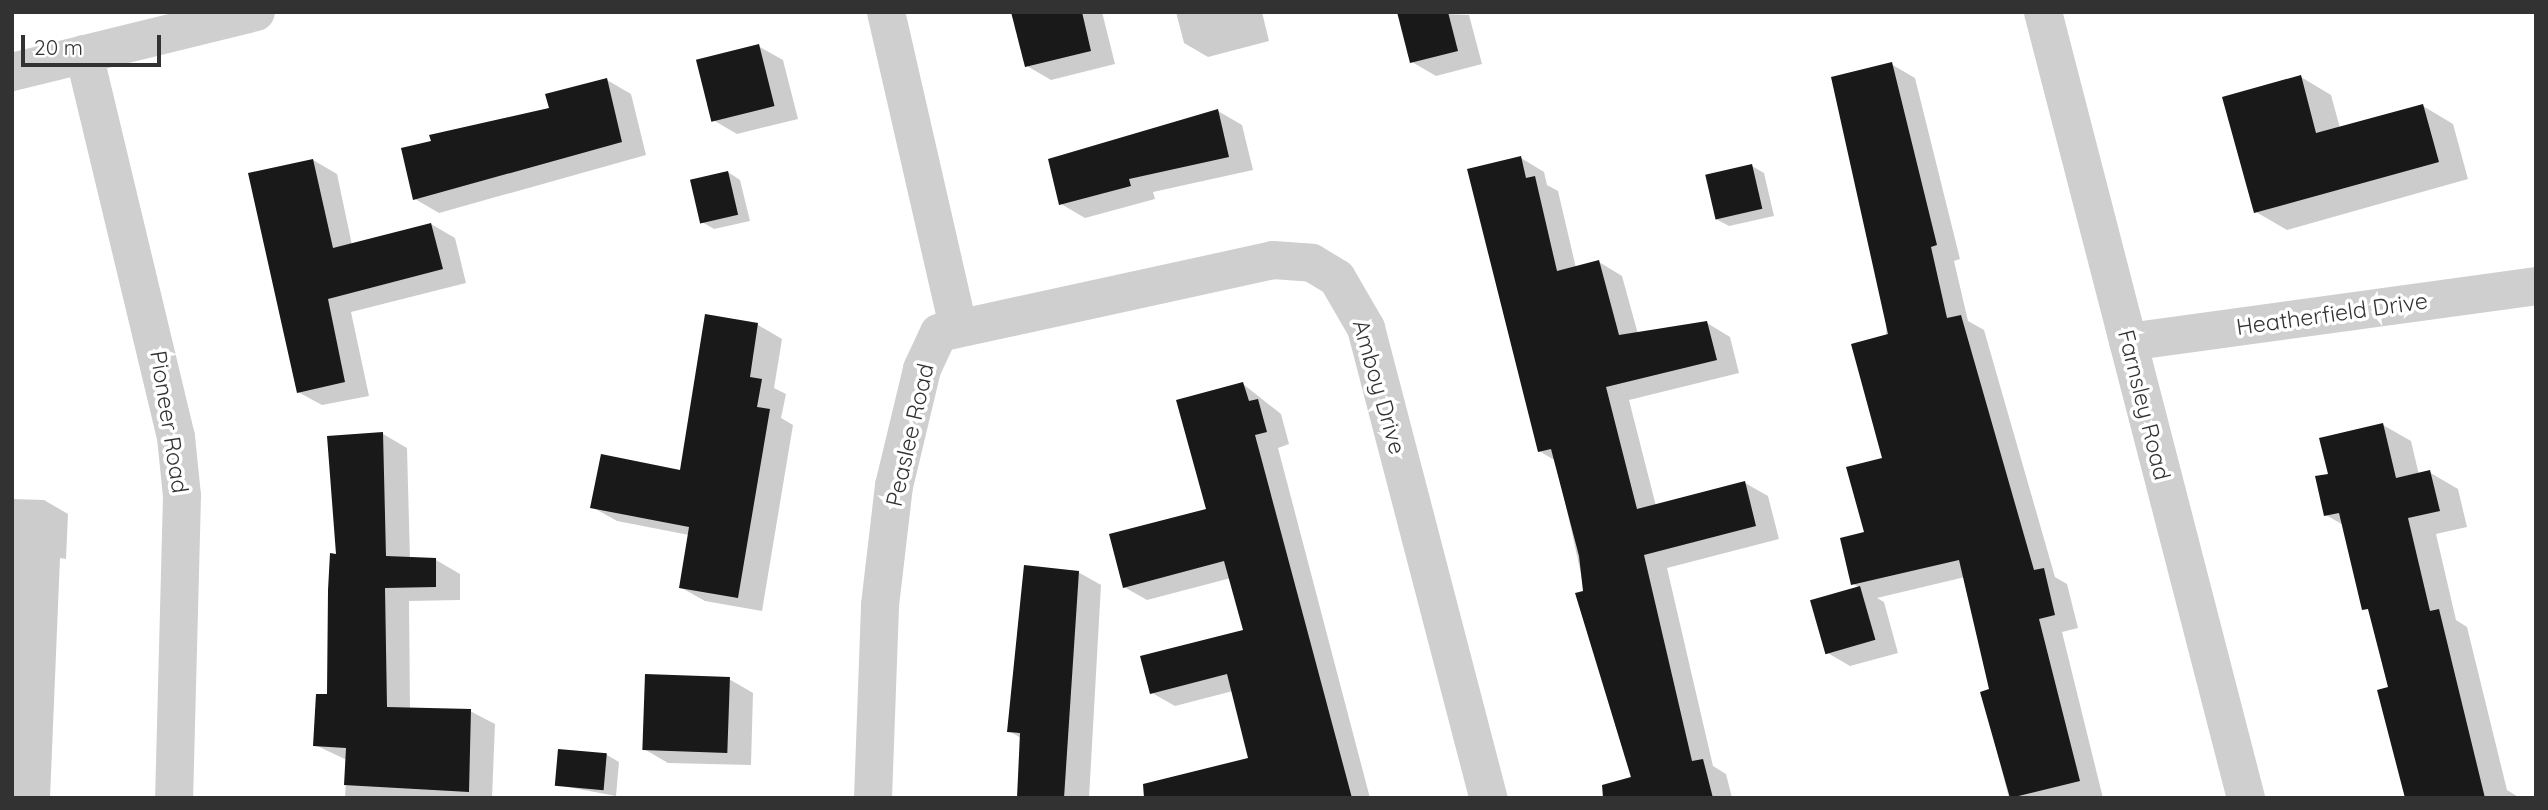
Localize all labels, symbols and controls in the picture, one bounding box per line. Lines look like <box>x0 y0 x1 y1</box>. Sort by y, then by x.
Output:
scale bar <box>24 21 164 65</box>
text: 20 m <box>34 34 83 60</box>
street label: Heatherfield Drive <box>2234 287 2430 341</box>
street label: Amboy Drive <box>1347 317 1411 457</box>
street label: Farnsley Road <box>2112 327 2176 483</box>
street label: Pioneer Road <box>144 349 194 495</box>
street label: Peaslee Road <box>880 361 940 509</box>

